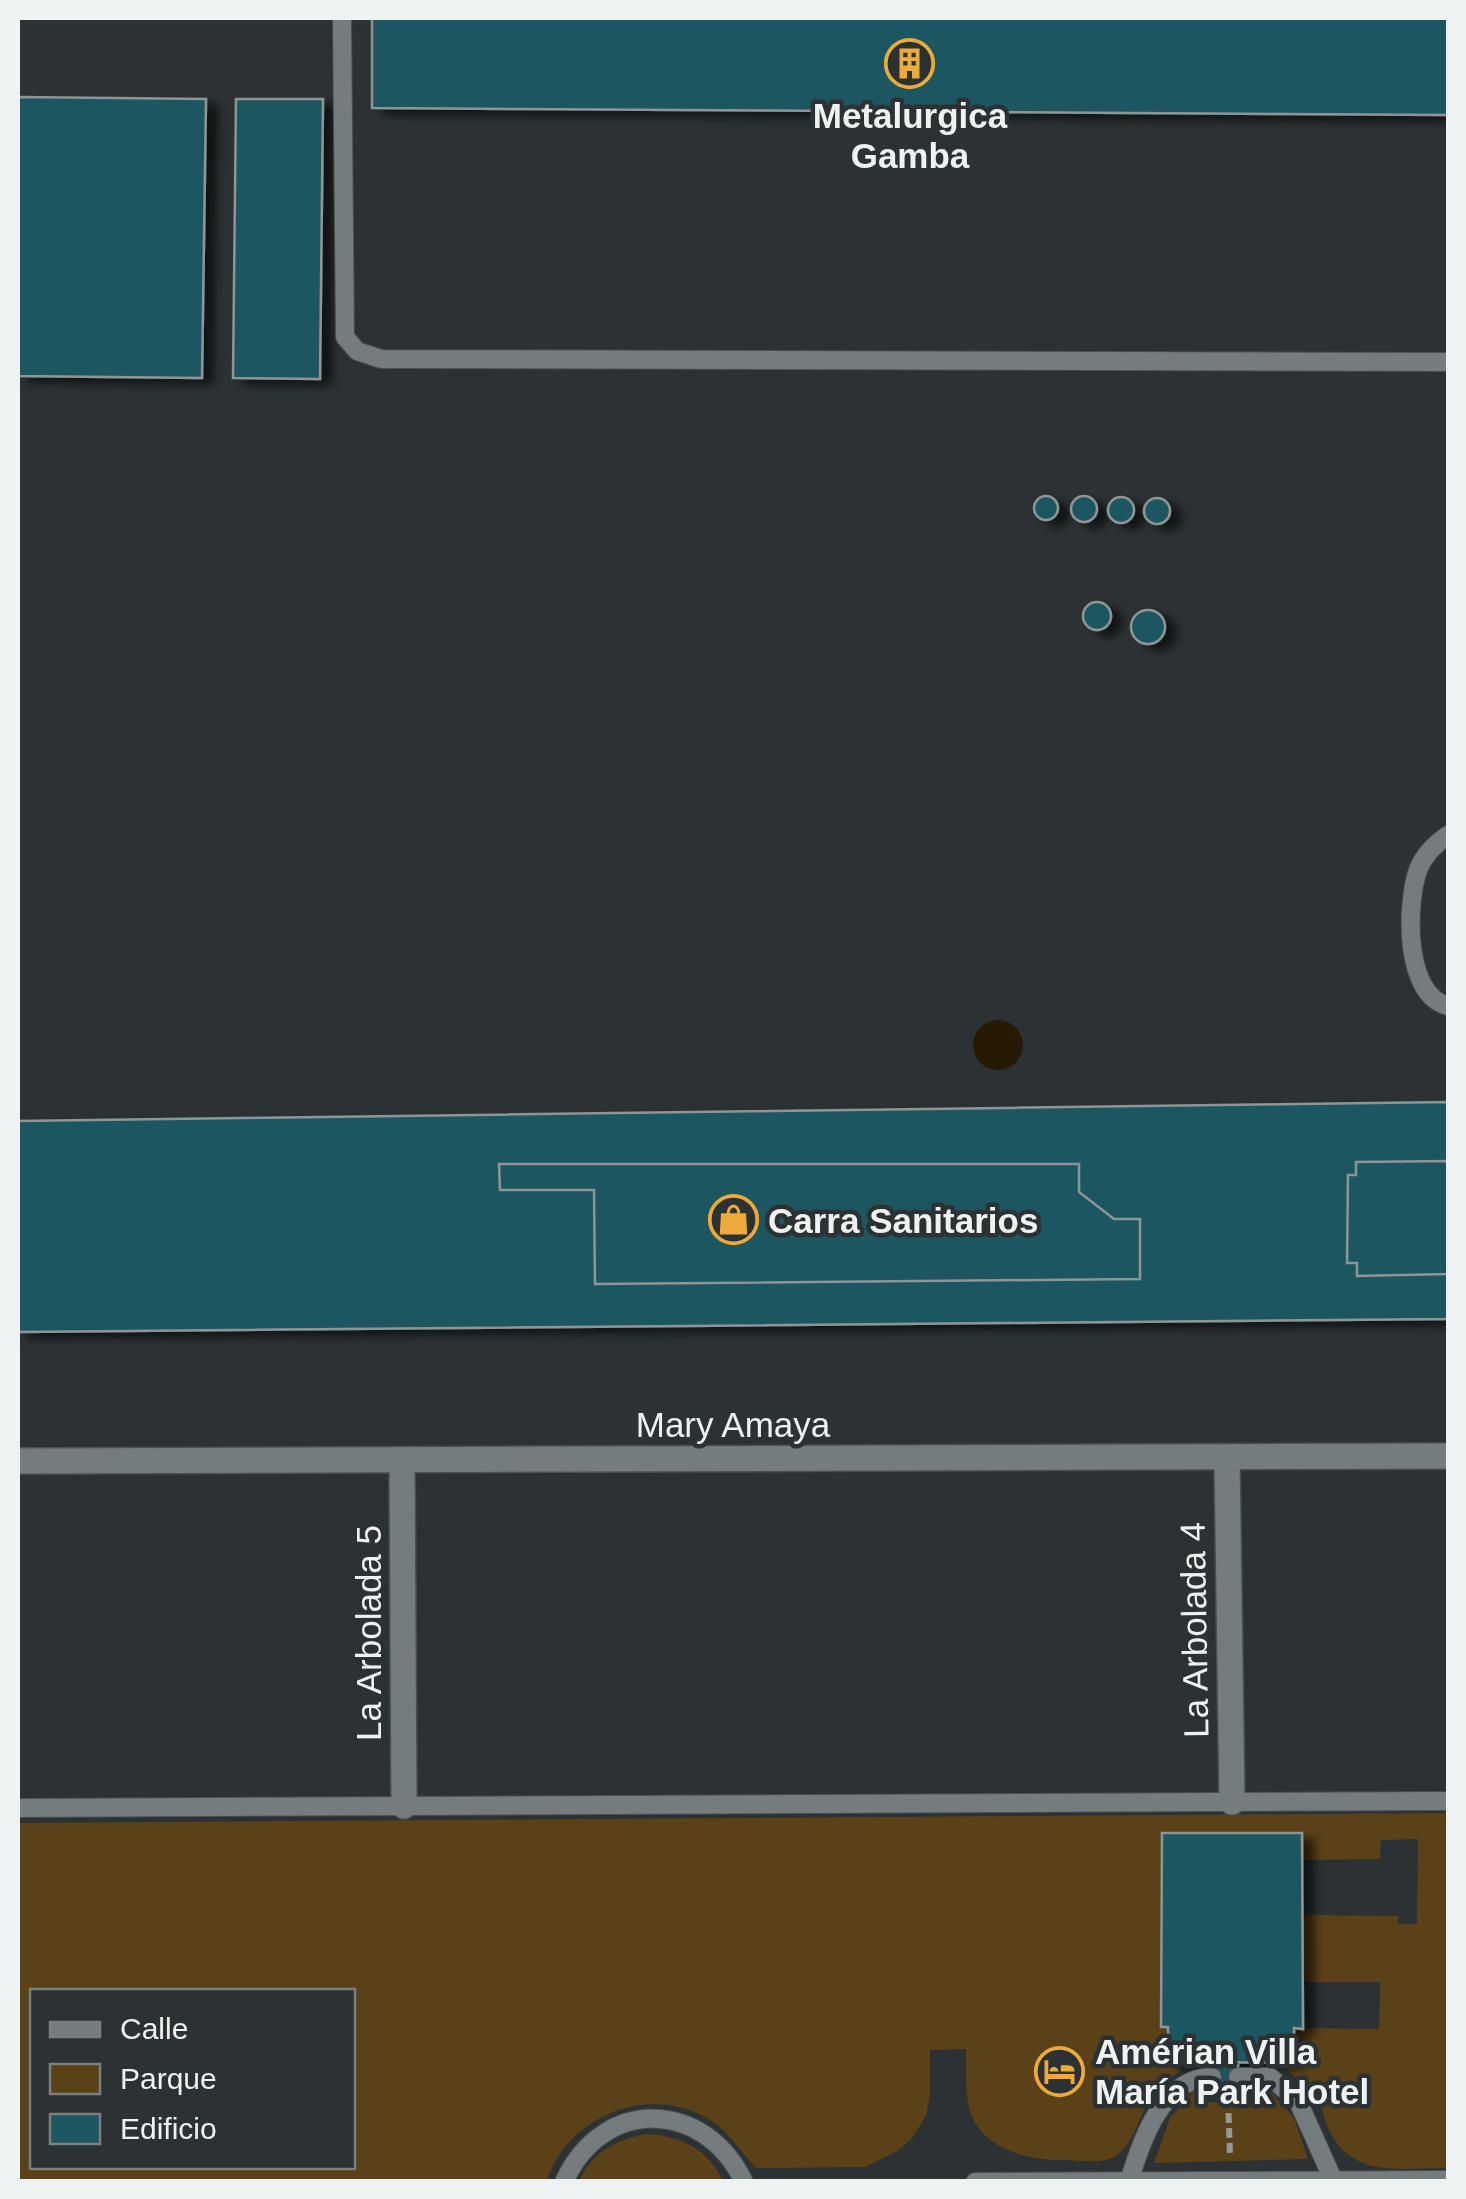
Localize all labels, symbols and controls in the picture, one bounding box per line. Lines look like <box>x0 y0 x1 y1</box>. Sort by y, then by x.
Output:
building icon: Metalurgica Gamba <box>884 37 936 89</box>
place label: Metalurgica Gamba <box>813 96 1008 175</box>
shop icon: Carra Sanitarios <box>707 1194 759 1246</box>
place label: Carra Sanitarios <box>768 1201 1038 1240</box>
street label: Mary Amaya <box>636 1405 831 1444</box>
street label: La Arbolada 4 <box>1173 1522 1215 1738</box>
street label: La Arbolada 5 <box>349 1525 388 1741</box>
legend <box>30 1989 355 2169</box>
text: Calle <box>120 2012 188 2045</box>
place label: Amérian Villa María Park Hotel <box>1095 2032 1369 2111</box>
hotel icon: Amérian Villa María Park Hotel <box>1034 2045 1086 2097</box>
text: Parque <box>120 2062 217 2095</box>
text: Edificio <box>120 2112 217 2145</box>

